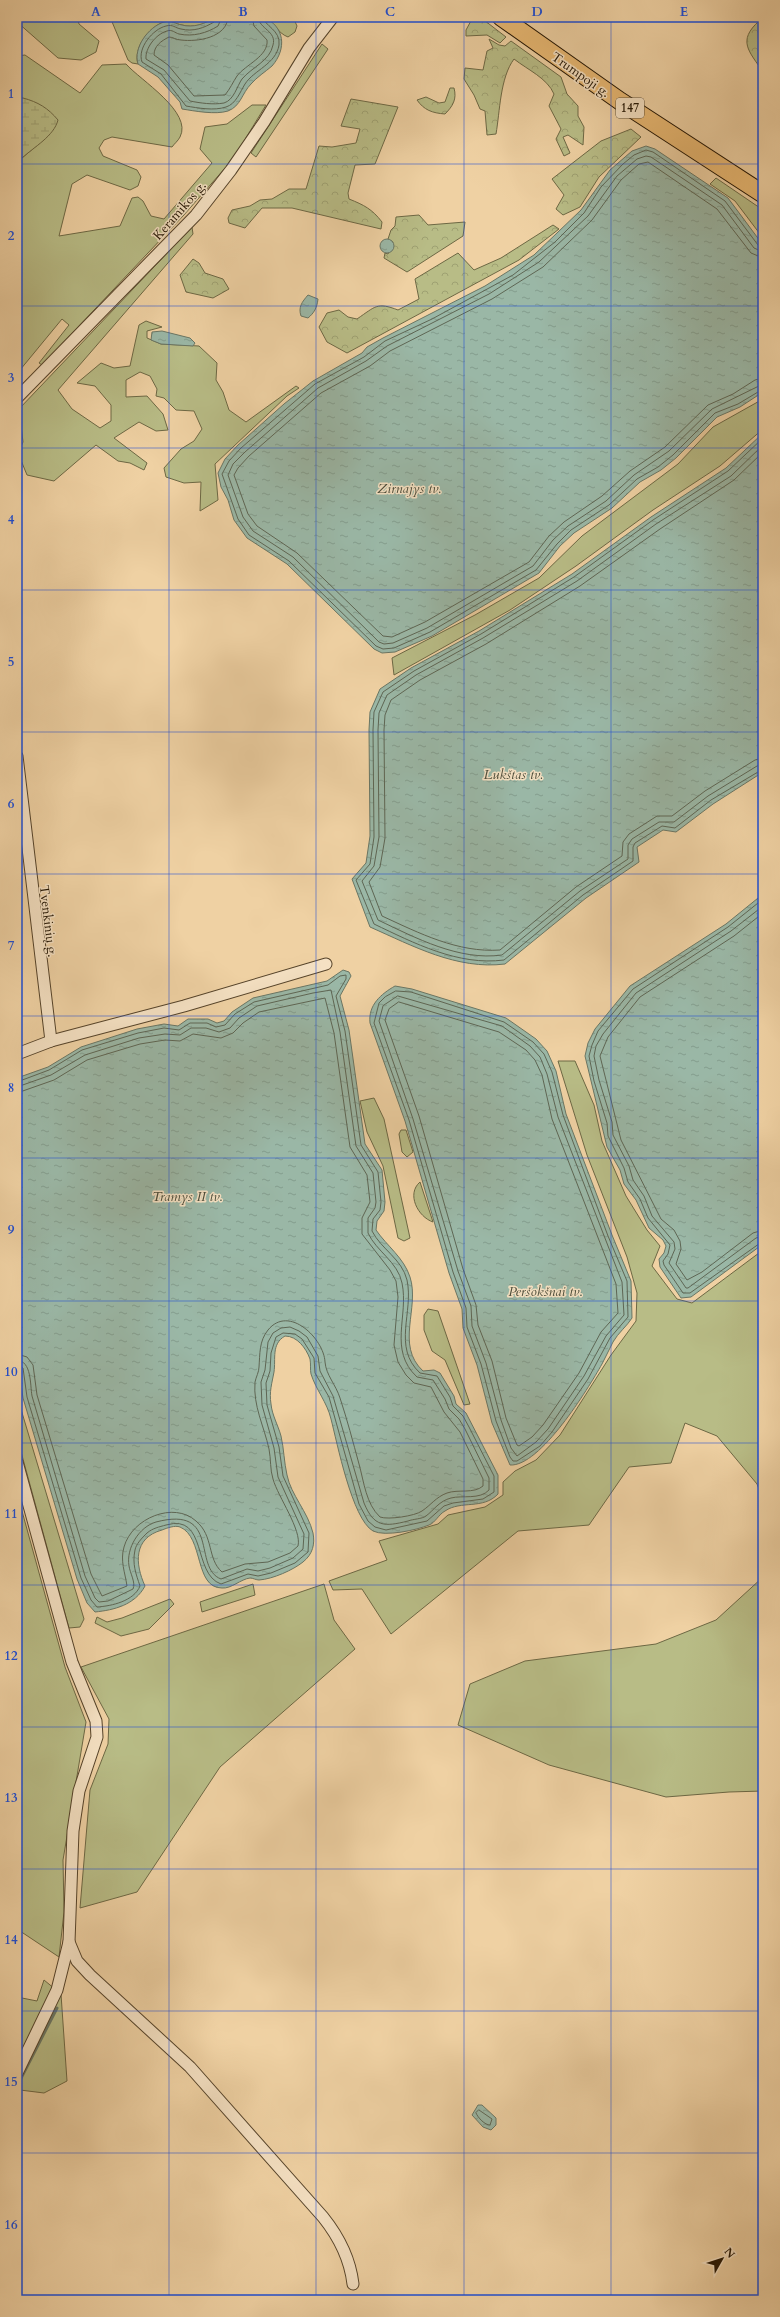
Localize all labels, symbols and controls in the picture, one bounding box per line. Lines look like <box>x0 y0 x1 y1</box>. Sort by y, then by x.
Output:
text: A <box>91 3 101 21</box>
text: B <box>238 3 248 21</box>
text: C <box>385 3 395 21</box>
text: D <box>531 3 543 21</box>
text: E <box>680 3 688 21</box>
street label: Trumpoji g. <box>548 48 613 102</box>
text: 1 <box>8 85 14 103</box>
road number: 147 <box>616 98 644 118</box>
street label: Keramikos g. <box>149 177 210 244</box>
text: 2 <box>8 227 15 245</box>
text: 3 <box>8 369 15 387</box>
water label: Zirnajys tv. <box>377 479 441 498</box>
text: 4 <box>8 511 15 529</box>
text: 5 <box>8 653 14 671</box>
water label: Lukštas tv. <box>483 765 543 784</box>
text: 6 <box>8 795 15 813</box>
street label: Tvenkinių g. <box>35 884 61 958</box>
text: 7 <box>8 937 15 955</box>
text: 8 <box>8 1079 14 1097</box>
water label: Tramys II tv. <box>152 1187 223 1206</box>
text: 9 <box>8 1221 15 1239</box>
water label: Peršokšnai tv. <box>508 1282 582 1301</box>
text: 10 <box>4 1363 18 1381</box>
text: 11 <box>4 1505 18 1523</box>
text: 12 <box>4 1647 18 1665</box>
text: 13 <box>4 1789 18 1807</box>
text: 14 <box>4 1931 18 1949</box>
text: 15 <box>4 2073 18 2091</box>
text: 16 <box>4 2216 18 2234</box>
north arrow <box>702 2239 742 2279</box>
text: N <box>721 2245 739 2262</box>

